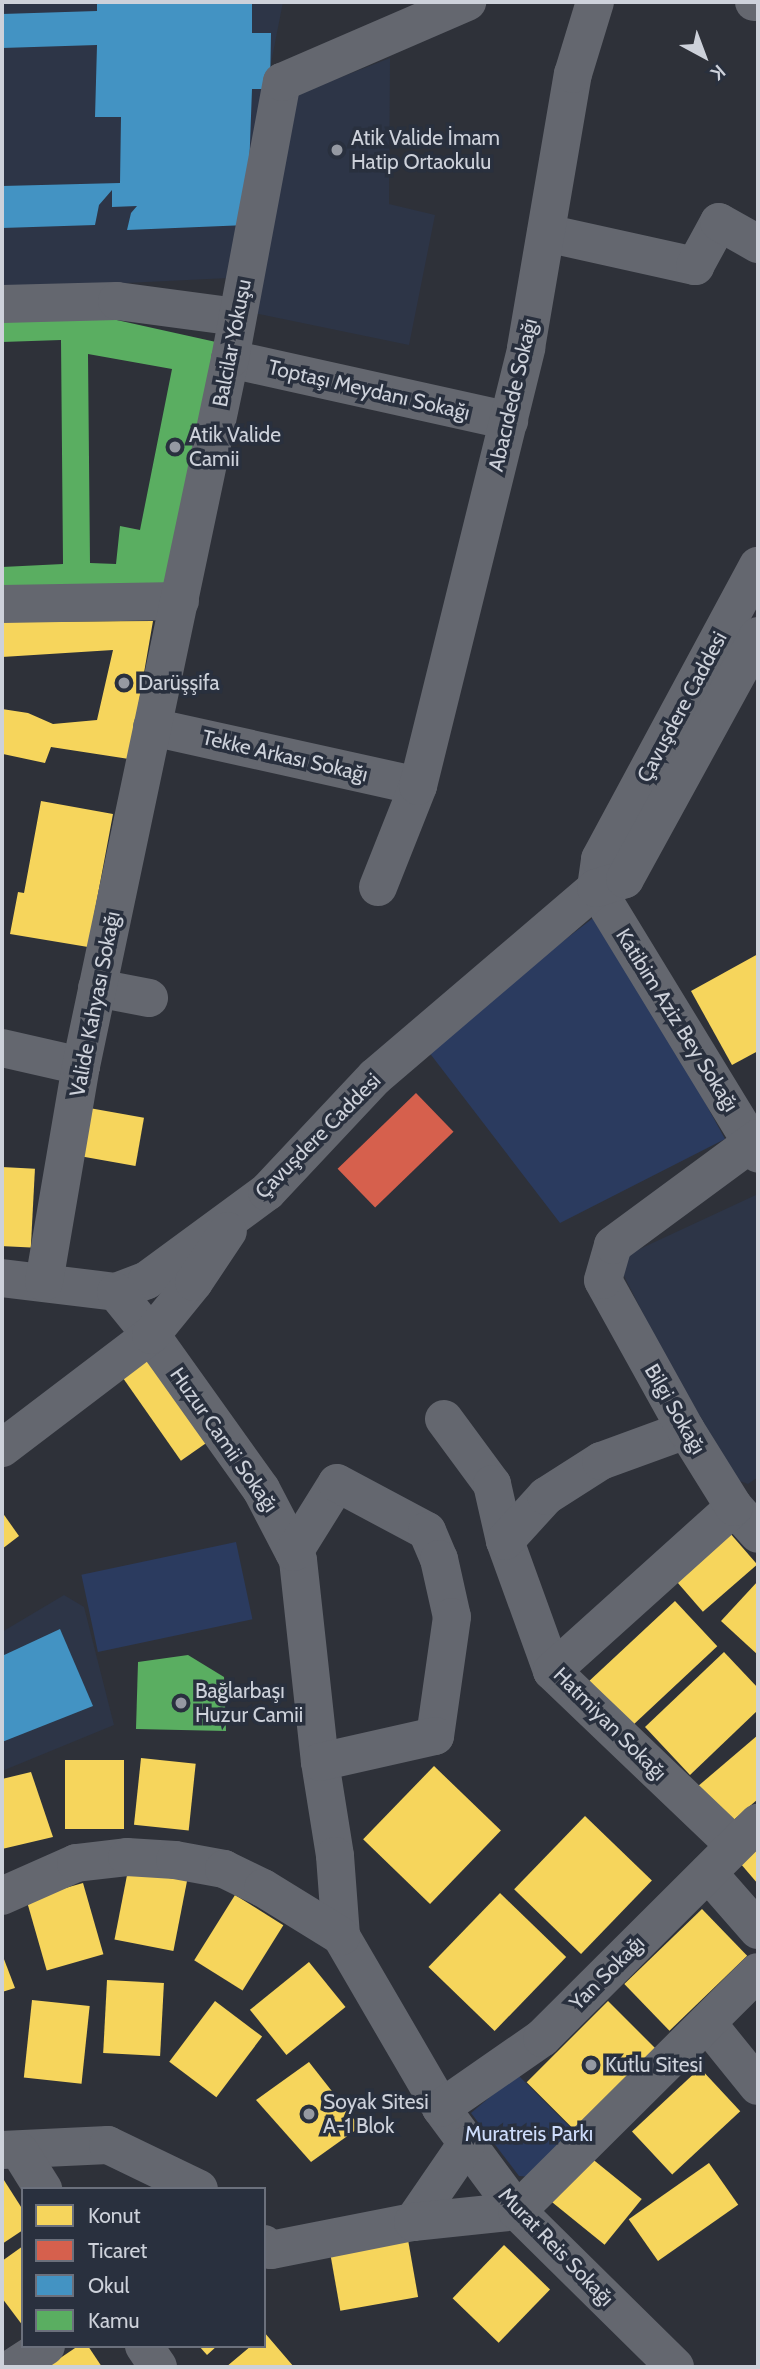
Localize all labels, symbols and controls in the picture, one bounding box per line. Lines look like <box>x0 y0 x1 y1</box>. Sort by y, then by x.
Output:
north arrow <box>669 21 739 91</box>
text: K <box>706 60 730 85</box>
place label: Atik Valide İmam Hatip Ortaokulu <box>351 125 500 175</box>
marker: Atik Valide İmam Hatip Ortaokulu <box>329 142 345 158</box>
street label: Balcilar Yokuşu <box>207 277 257 409</box>
street label: Abacıdede Sokağı <box>483 316 543 474</box>
street label: Toptaşı Meydanı Sokağı <box>266 355 472 425</box>
place label: Atik Valide Camii <box>189 422 281 472</box>
marker: Atik Valide Camii <box>167 439 183 455</box>
street label: Çavuşdere Caddesi <box>632 627 732 787</box>
place label: Darüşşifa <box>138 670 220 696</box>
marker: Darüşşifa <box>116 675 132 691</box>
street label: Tekke Arkası Sokağı <box>200 725 370 787</box>
street label: Valide Kahyası Sokağı <box>65 909 125 1099</box>
street label: Katibim Aziz Bey Sokağı <box>610 924 744 1116</box>
street label: Çavuşdere Caddesi <box>250 1068 386 1204</box>
street label: Bilgi Sokağı <box>639 1359 711 1459</box>
street label: Huzur Camii Sokağı <box>165 1363 283 1517</box>
street label: Hatmiyan Sokağı <box>548 1662 672 1786</box>
place label: Bağlarbaşı Huzur Camii <box>195 1678 303 1728</box>
marker: Bağlarbaşı Huzur Camii <box>173 1695 189 1711</box>
street label: Yan Sokağı <box>564 1930 650 2016</box>
place label: Kutlu Sitesi <box>605 2052 703 2078</box>
marker: Kutlu Sitesi <box>583 2057 599 2073</box>
place label: Soyak Sitesi A-1 Blok <box>323 2089 429 2139</box>
marker: Soyak Sitesi A-1 Blok <box>301 2106 317 2122</box>
park label: Muratreis Parkı <box>465 2121 593 2147</box>
street label: Murat Reis Sokağı <box>493 2183 619 2311</box>
legend <box>21 2187 266 2348</box>
text: Konut <box>88 2203 141 2228</box>
text: Ticaret <box>88 2238 147 2263</box>
text: Okul <box>88 2273 129 2298</box>
text: Kamu <box>88 2308 139 2333</box>

